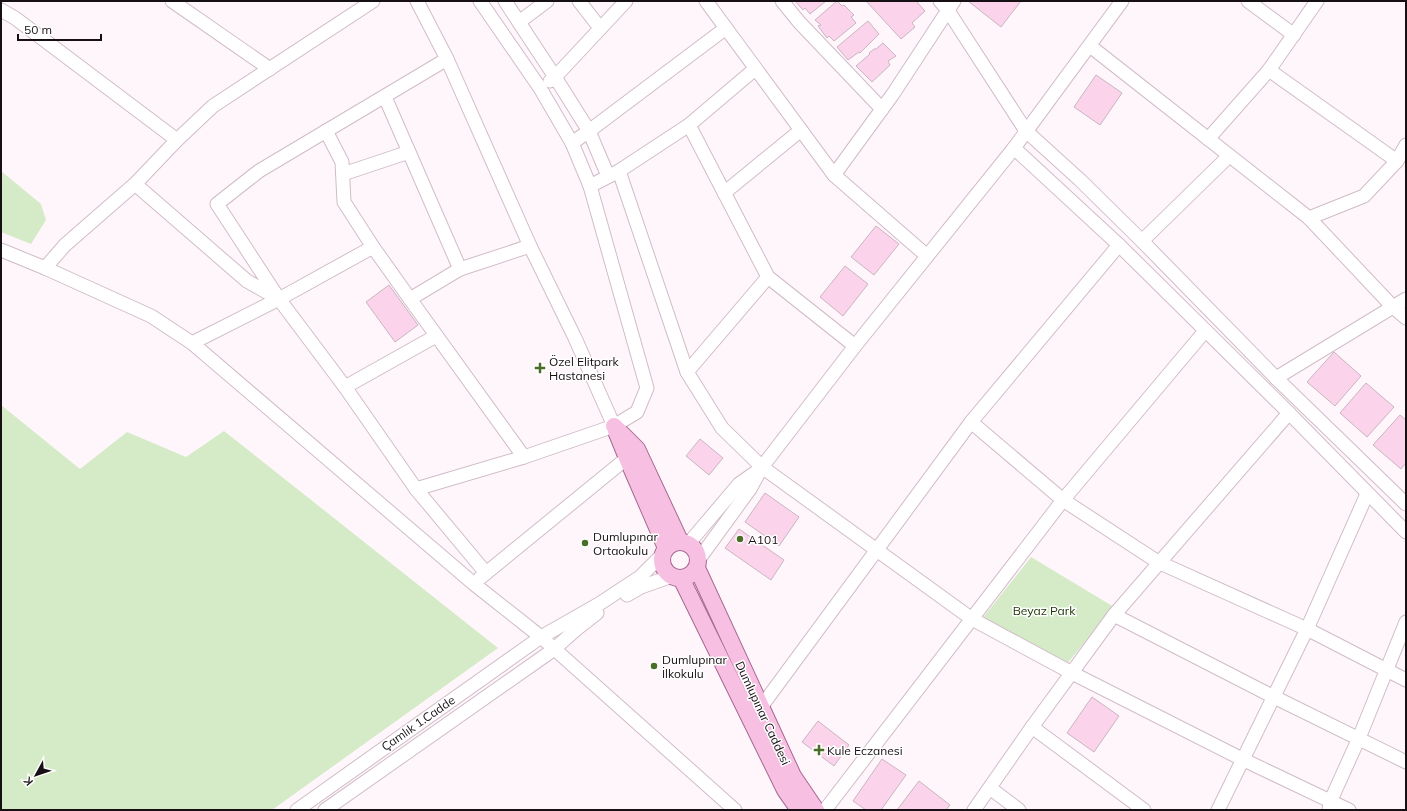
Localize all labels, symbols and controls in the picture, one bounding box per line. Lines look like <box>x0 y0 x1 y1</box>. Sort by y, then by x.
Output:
scale bar <box>18 16 101 42</box>
text: 50 m <box>24 22 52 37</box>
place label: Özel Elitpark Hastanesi <box>549 354 620 383</box>
marker: Özel Elitpark Hastanesi <box>534 362 546 374</box>
place label: Dumlupınar Ortaokulu <box>593 529 658 558</box>
place label: A101 <box>748 532 778 547</box>
marker: A101 <box>735 534 745 544</box>
marker: Dumlupınar Ortaokulu <box>580 538 590 548</box>
park label: Beyaz Park <box>1013 603 1076 618</box>
place label: Dumlupınar İlkokulu <box>662 652 727 681</box>
street label: Dumlupınar Caddesi <box>732 659 794 767</box>
marker: Dumlupınar İlkokulu <box>649 661 659 671</box>
street label: Çamlık 1.Cadde <box>378 692 458 754</box>
place label: Kule Eczanesi <box>827 743 903 758</box>
marker: Kule Eczanesi <box>814 745 824 755</box>
north arrow <box>16 755 56 795</box>
text: K <box>20 774 36 789</box>

